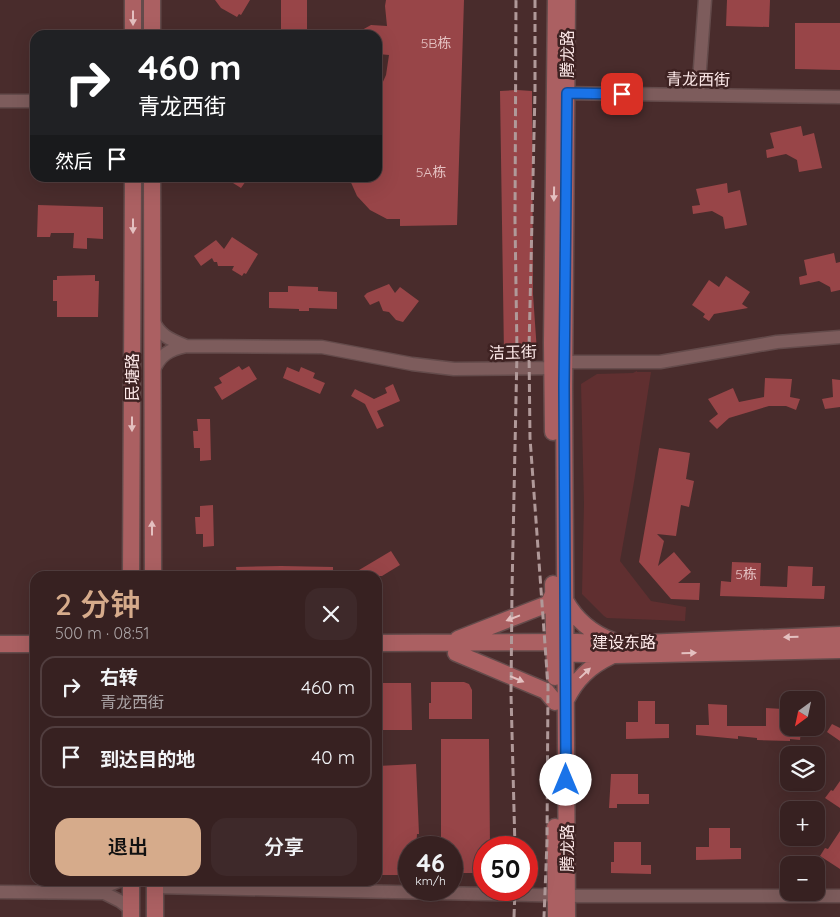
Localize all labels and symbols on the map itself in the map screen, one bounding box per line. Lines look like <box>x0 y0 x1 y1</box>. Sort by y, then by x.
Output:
one-way arrow <box>129 10 137 26</box>
street label: 腾龙路 <box>557 30 577 78</box>
house number: 5B栋 <box>421 34 451 52</box>
street label: 青龙西街 <box>666 68 730 90</box>
pin <box>601 73 643 115</box>
house number: 5A栋 <box>416 163 446 181</box>
one-way arrow <box>550 186 558 202</box>
one-way arrow <box>129 218 137 234</box>
street label: 洁玉街 <box>489 342 537 362</box>
street label: 民塘路 <box>122 353 142 401</box>
one-way arrow <box>128 416 136 432</box>
one-way arrow <box>148 519 156 535</box>
house number: 5栋 <box>735 565 757 583</box>
one-way arrow <box>506 614 520 622</box>
street label: 建设东路 <box>592 632 656 652</box>
one-way arrow <box>783 634 799 642</box>
one-way arrow <box>681 649 697 657</box>
one-way arrow <box>578 667 591 678</box>
one-way arrow <box>510 675 525 683</box>
north arrow <box>780 691 825 736</box>
position arrow <box>539 753 591 805</box>
street label: 腾龙路 <box>557 824 577 872</box>
speed limit sign: 50 <box>473 836 538 901</box>

